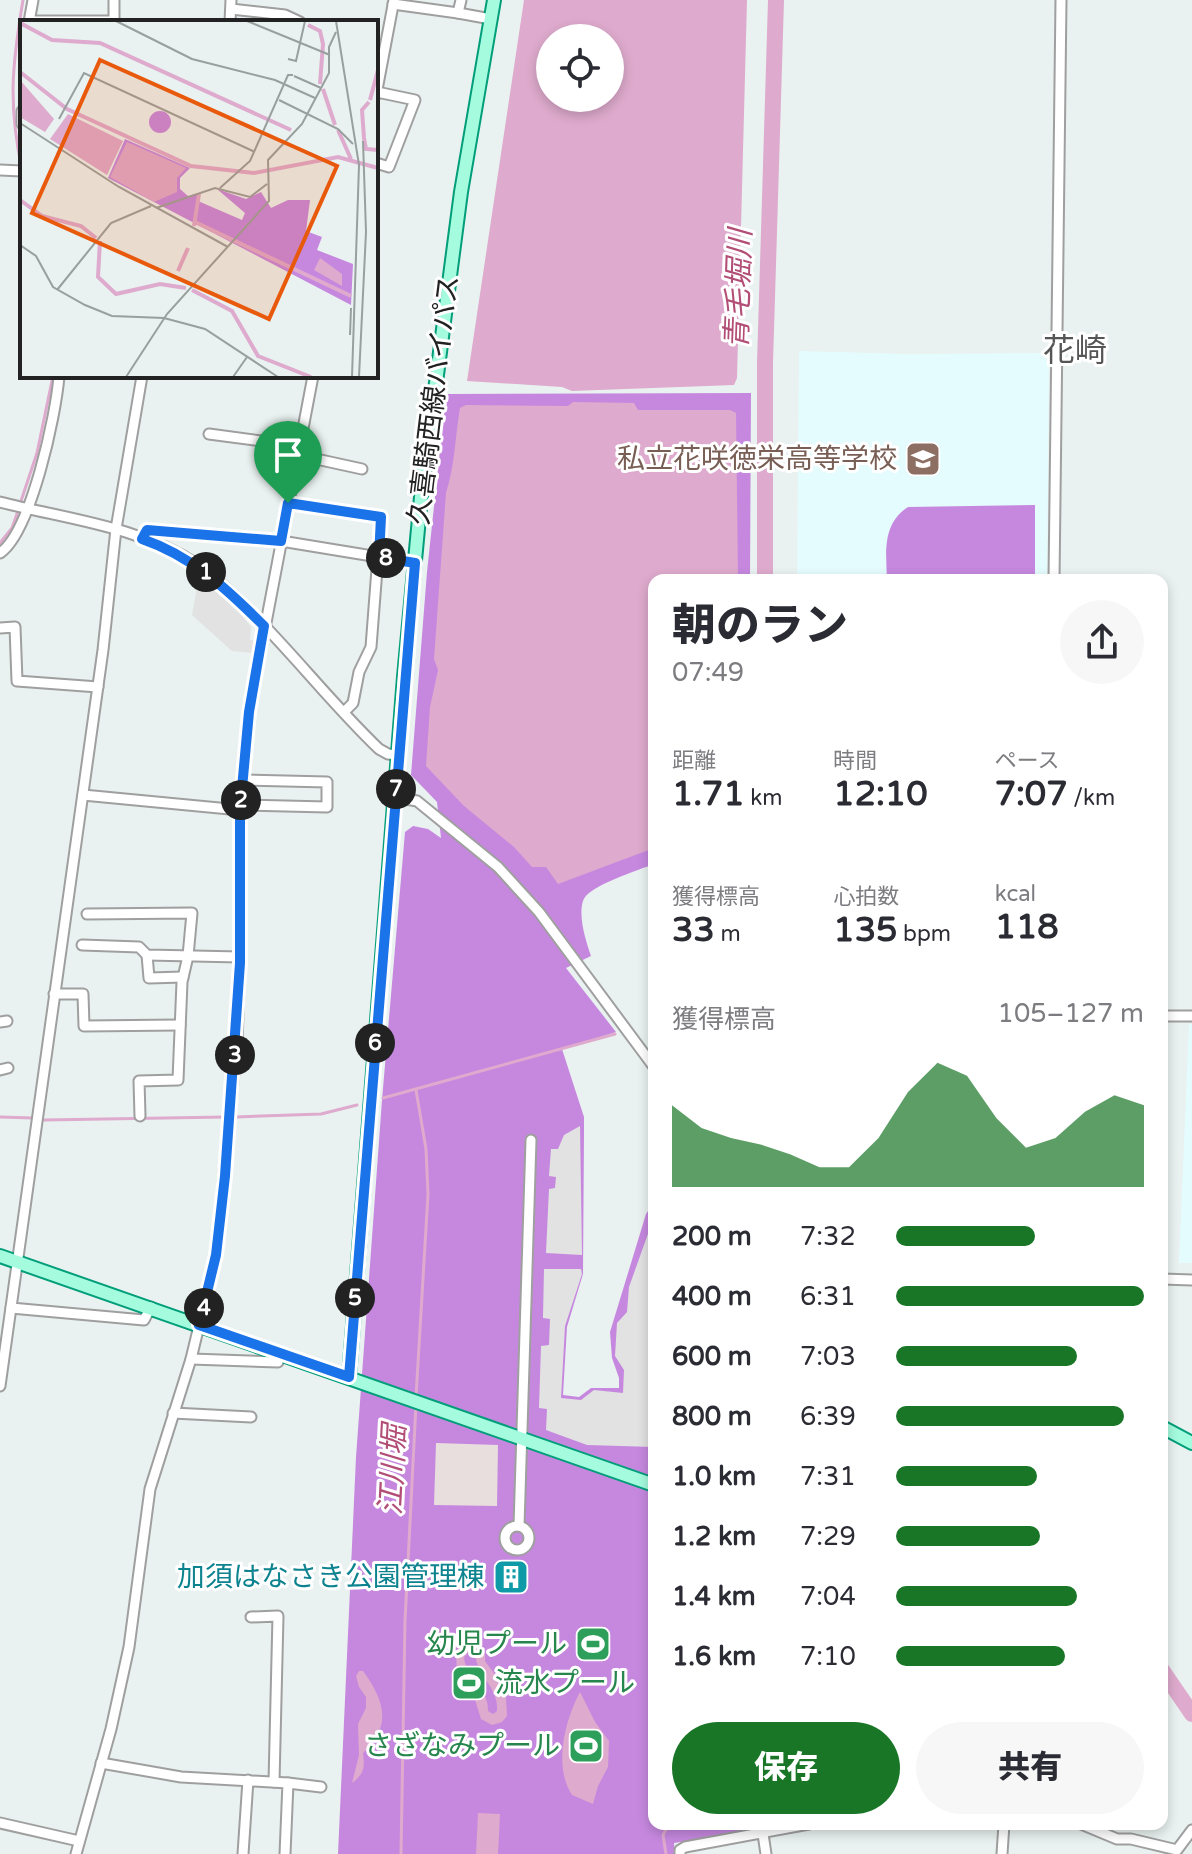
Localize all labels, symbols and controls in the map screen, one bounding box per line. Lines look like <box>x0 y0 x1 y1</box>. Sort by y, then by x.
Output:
inset map <box>20 20 378 378</box>
map controls <box>536 24 624 112</box>
button: locate <box>536 24 624 112</box>
water label: 青毛堀川 <box>718 225 760 350</box>
street label: 久喜騎西線バイパス <box>402 273 466 527</box>
district label: 花崎 <box>1043 332 1107 370</box>
pin <box>254 421 322 503</box>
icon: arrive <box>266 433 310 477</box>
school or university icon: 私立花咲徳栄高等学校 <box>904 440 942 478</box>
place label: 私立花咲徳栄高等学校 <box>617 442 897 476</box>
pin: 8 <box>366 538 406 578</box>
text: 8 <box>379 545 393 571</box>
pin: 1 <box>186 552 226 592</box>
text: 1 <box>199 559 213 585</box>
text: 朝のラン <box>672 600 848 653</box>
button: share <box>1060 600 1144 684</box>
text: 07:49 <box>672 657 744 688</box>
text: 距離 <box>672 748 716 774</box>
text: 時間 <box>833 748 877 774</box>
text: ペース <box>995 748 1060 774</box>
pin: 7 <box>376 769 416 809</box>
text: 1.71 <box>672 774 745 815</box>
text: 12:10 <box>833 774 928 815</box>
text: 7:07 <box>995 774 1068 815</box>
text: 7 <box>389 776 403 802</box>
pin: 2 <box>221 780 261 820</box>
text: km <box>745 785 782 811</box>
text: /km <box>1068 785 1115 811</box>
text: 2 <box>234 787 248 813</box>
text: kcal <box>995 881 1036 907</box>
text: 獲得標高 <box>672 884 760 910</box>
text: 心拍数 <box>833 884 899 910</box>
text: 118 <box>995 907 1059 948</box>
text: 33 <box>672 910 715 951</box>
text: 135 <box>833 910 897 951</box>
text: m <box>715 921 741 947</box>
text: bpm <box>897 921 951 947</box>
text: 105–127 m <box>998 998 1144 1029</box>
text: 獲得標高 <box>672 1004 776 1035</box>
pin: 6 <box>355 1023 395 1063</box>
text: 6 <box>368 1030 382 1056</box>
pin: 3 <box>215 1035 255 1075</box>
text: 3 <box>228 1042 242 1068</box>
text: 200 m <box>672 1221 752 1252</box>
text: 7:32 <box>800 1221 856 1252</box>
pin: 5 <box>335 1278 375 1318</box>
text: 400 m <box>672 1281 752 1312</box>
text: 6:31 <box>800 1281 856 1312</box>
text: 5 <box>348 1285 362 1311</box>
pin: 4 <box>184 1288 224 1328</box>
text: 4 <box>197 1295 211 1321</box>
text: 600 m <box>672 1341 752 1372</box>
text: 7:03 <box>800 1341 856 1372</box>
text: 800 m <box>672 1401 752 1432</box>
text: 6:39 <box>800 1401 856 1432</box>
water label: 江川堀 <box>372 1420 414 1516</box>
text: 1.0 km <box>672 1461 756 1492</box>
text: 7:31 <box>800 1461 856 1492</box>
text: 1.2 km <box>672 1521 756 1552</box>
text: 7:29 <box>800 1521 856 1552</box>
building icon: 加須はなさき公園管理棟 <box>492 1558 530 1596</box>
place label: 加須はなさき公園管理棟 <box>177 1560 485 1594</box>
text: 1.4 km <box>672 1581 756 1612</box>
text: 7:04 <box>800 1581 856 1612</box>
sports icon: 幼児プール <box>574 1625 612 1663</box>
place label: 幼児プール <box>427 1627 567 1661</box>
text: 1.6 km <box>672 1641 756 1672</box>
text: 7:10 <box>800 1641 856 1672</box>
sports icon: 流水プール <box>450 1664 488 1702</box>
place label: 流水プール <box>495 1666 635 1700</box>
button: 保存 <box>672 1722 900 1814</box>
button: 共有 <box>916 1722 1144 1814</box>
sports icon: さざなみプール <box>567 1727 605 1765</box>
place label: さざなみプール <box>364 1729 560 1763</box>

